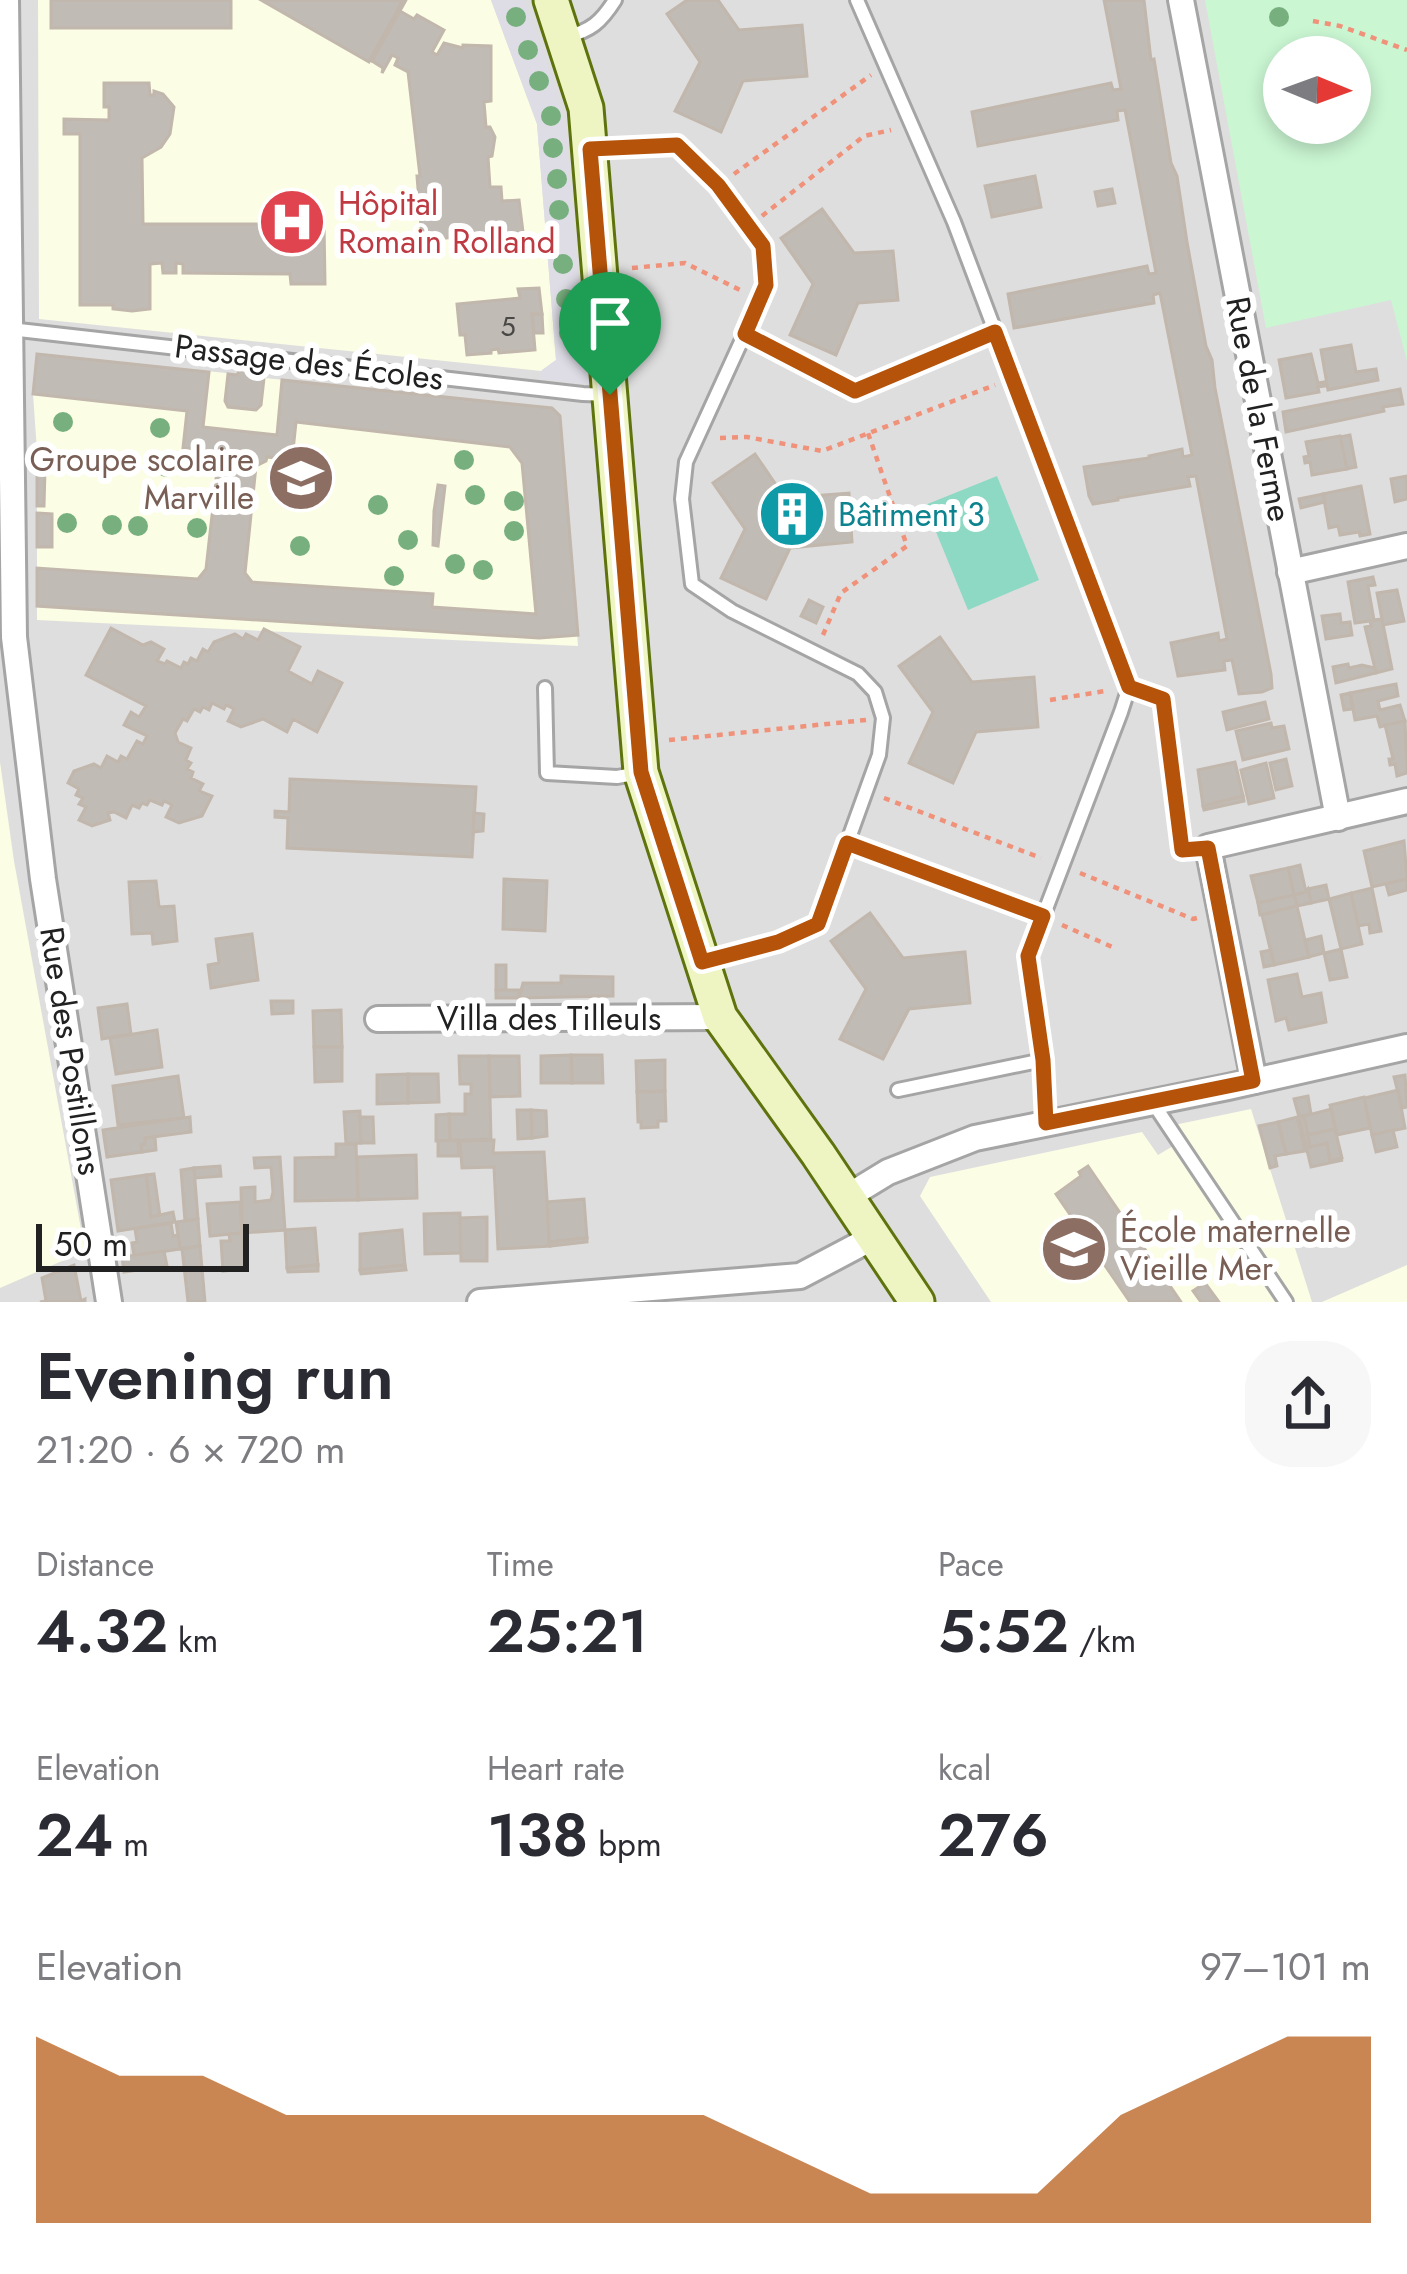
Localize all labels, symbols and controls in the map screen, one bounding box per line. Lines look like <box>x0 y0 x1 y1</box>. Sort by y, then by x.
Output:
north arrow <box>1263 36 1371 144</box>
map controls <box>1263 36 1371 144</box>
place label: Hôpital Romain Rolland <box>338 180 556 265</box>
hospital icon: Hôpital Romain Rolland <box>257 187 327 257</box>
pin <box>559 272 661 395</box>
icon: arrive <box>577 290 643 356</box>
street label: Rue de la Ferme <box>1214 292 1304 526</box>
house number: 5 <box>500 307 516 346</box>
street label: Passage des Écoles <box>172 322 446 402</box>
place label: Groupe scolaire Marville <box>30 436 254 521</box>
school or university icon: Groupe scolaire Marville <box>266 443 336 513</box>
building icon: Bâtiment 3 <box>757 479 827 549</box>
place label: Bâtiment 3 <box>838 491 985 538</box>
street label: Rue des Postillons <box>28 924 114 1178</box>
street label: Villa des Tilleuls <box>437 995 661 1042</box>
place label: École maternelle Vieille Mer <box>1120 1207 1351 1292</box>
school or university icon: École maternelle Vieille Mer <box>1039 1214 1109 1284</box>
scale bar <box>36 1218 249 1271</box>
text: 50 m <box>54 1221 128 1268</box>
text: Evening run <box>36 1328 394 1424</box>
button: share <box>1245 1341 1371 1467</box>
text: 21:20 · 6 × 720 m <box>36 1421 345 1478</box>
text: Distance <box>36 1541 154 1588</box>
text: Time <box>487 1541 554 1588</box>
text: Pace <box>938 1541 1004 1588</box>
text: 4.32 <box>36 1588 168 1675</box>
text: 25:21 <box>487 1588 648 1675</box>
text: 5:52 <box>938 1588 1069 1675</box>
text: km <box>168 1617 218 1664</box>
text: /km <box>1069 1617 1136 1664</box>
text: Elevation <box>36 1745 160 1792</box>
text: Heart rate <box>487 1745 625 1792</box>
text: kcal <box>938 1745 991 1792</box>
text: 24 <box>36 1792 113 1879</box>
text: 138 <box>487 1792 588 1879</box>
text: 276 <box>938 1792 1049 1879</box>
text: m <box>113 1821 149 1868</box>
text: bpm <box>588 1821 662 1868</box>
text: Elevation <box>36 1938 183 1995</box>
text: 97–101 m <box>1200 1938 1371 1995</box>

